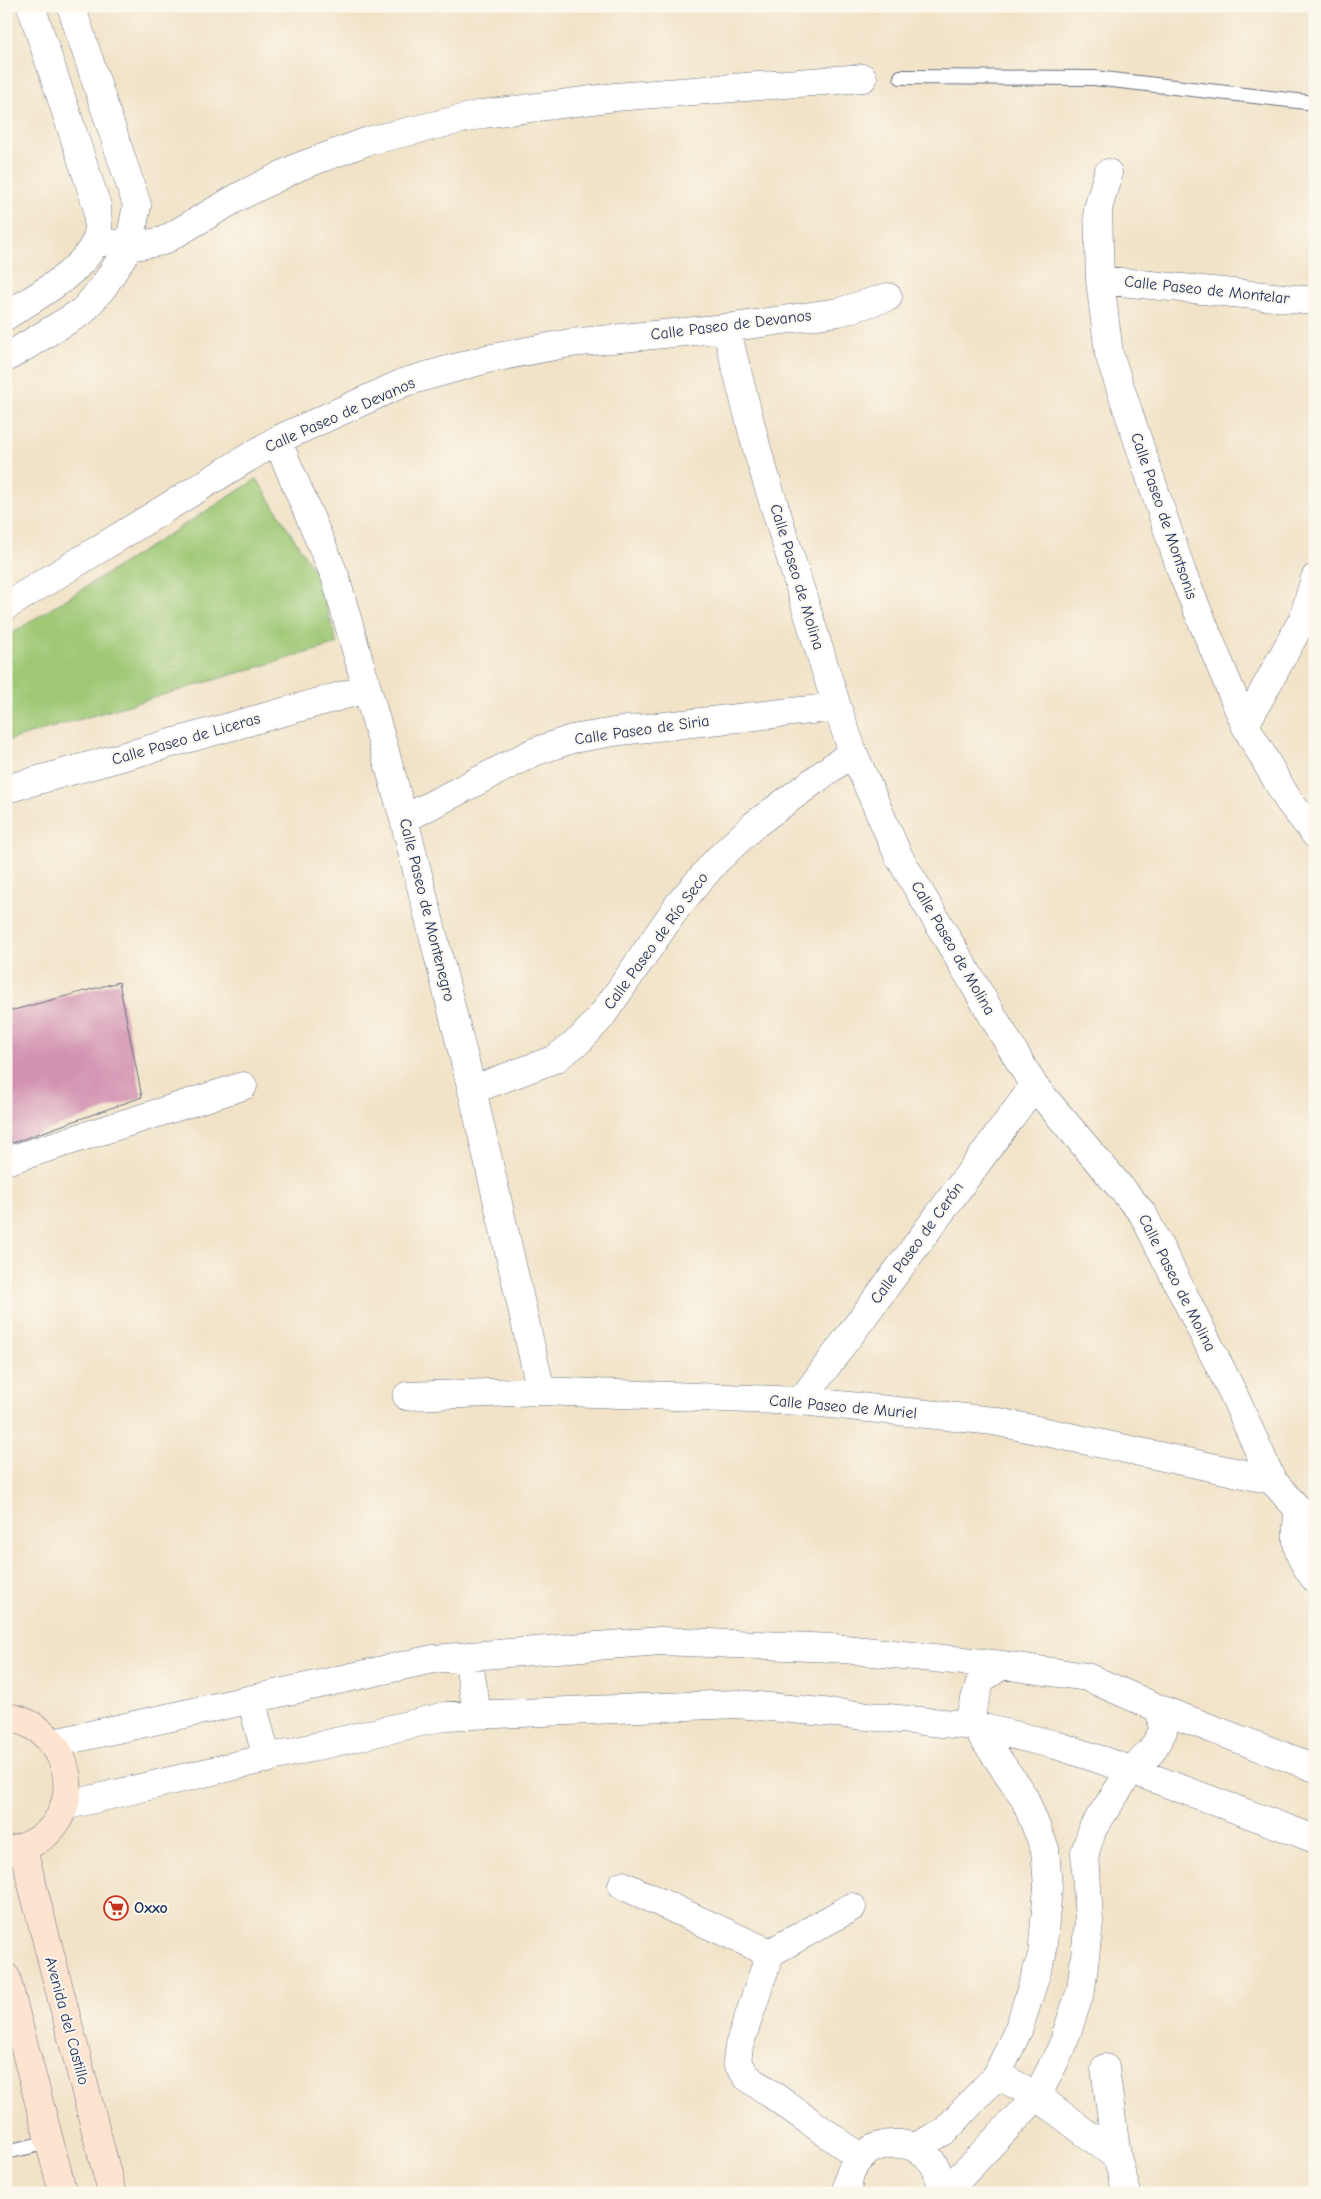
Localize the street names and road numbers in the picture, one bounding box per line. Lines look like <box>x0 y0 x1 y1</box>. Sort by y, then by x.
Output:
street label: Calle Paseo de Montelar <box>1123 272 1291 308</box>
street label: Calle Paseo de Devanos <box>650 306 813 344</box>
street label: Calle Paseo de Devanos <box>262 374 418 456</box>
street label: Calle Paseo de Montsonis <box>1127 430 1201 602</box>
street label: Calle Paseo de Molina <box>766 502 828 652</box>
street label: Calle Paseo de Liceras <box>110 709 263 769</box>
street label: Calle Paseo de Siria <box>573 712 711 748</box>
street label: Calle Paseo de Montenegro <box>396 817 458 1003</box>
street label: Calle Paseo de Río Seco <box>600 869 712 1013</box>
street label: Calle Paseo de Molina <box>907 878 999 1018</box>
street label: Calle Paseo de Cerón <box>867 1179 967 1307</box>
street label: Calle Paseo de Molina <box>1135 1211 1219 1355</box>
street label: Calle Paseo de Muriel <box>768 1392 918 1422</box>
street label: Avenida del Castillo <box>41 1955 93 2087</box>

